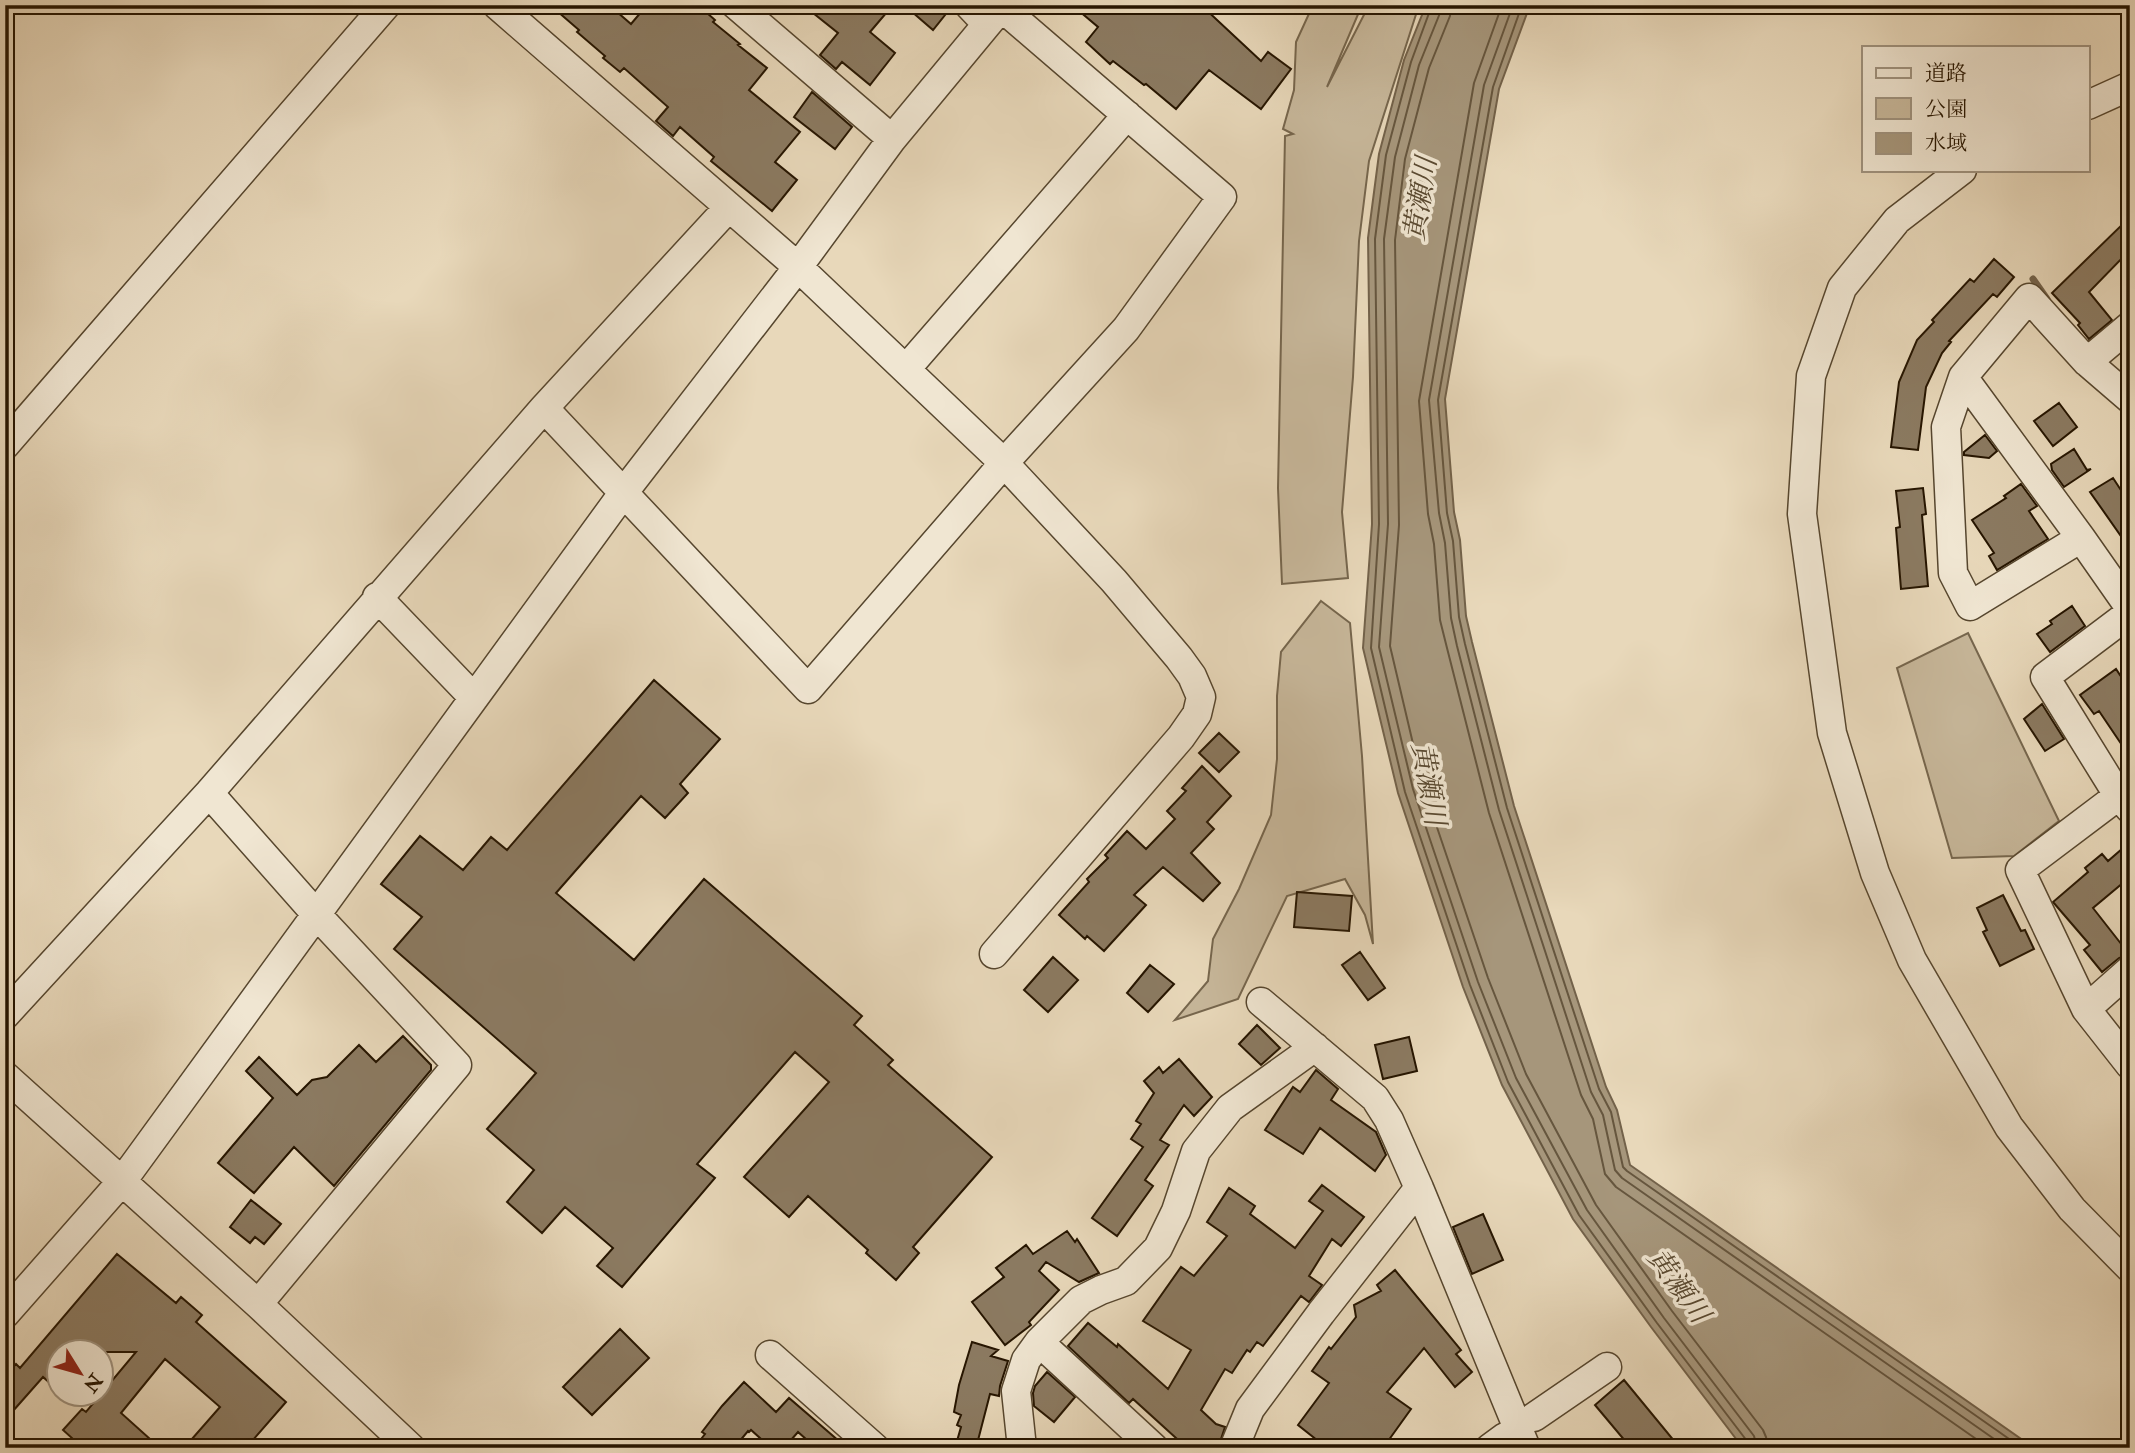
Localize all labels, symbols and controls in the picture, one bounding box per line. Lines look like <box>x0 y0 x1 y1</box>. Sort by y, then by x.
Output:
legend <box>1862 46 2090 172</box>
text: 道路 <box>1925 60 1967 87</box>
text: 公園 <box>1925 96 1967 123</box>
text: 水域 <box>1925 130 1967 157</box>
water label: 黄瀬川 <box>1397 152 1445 243</box>
water label: 黄瀬川 <box>1403 740 1453 831</box>
water label: 黄瀬川 <box>1639 1242 1719 1333</box>
north arrow <box>46 1338 116 1408</box>
text: N <box>77 1368 108 1397</box>

